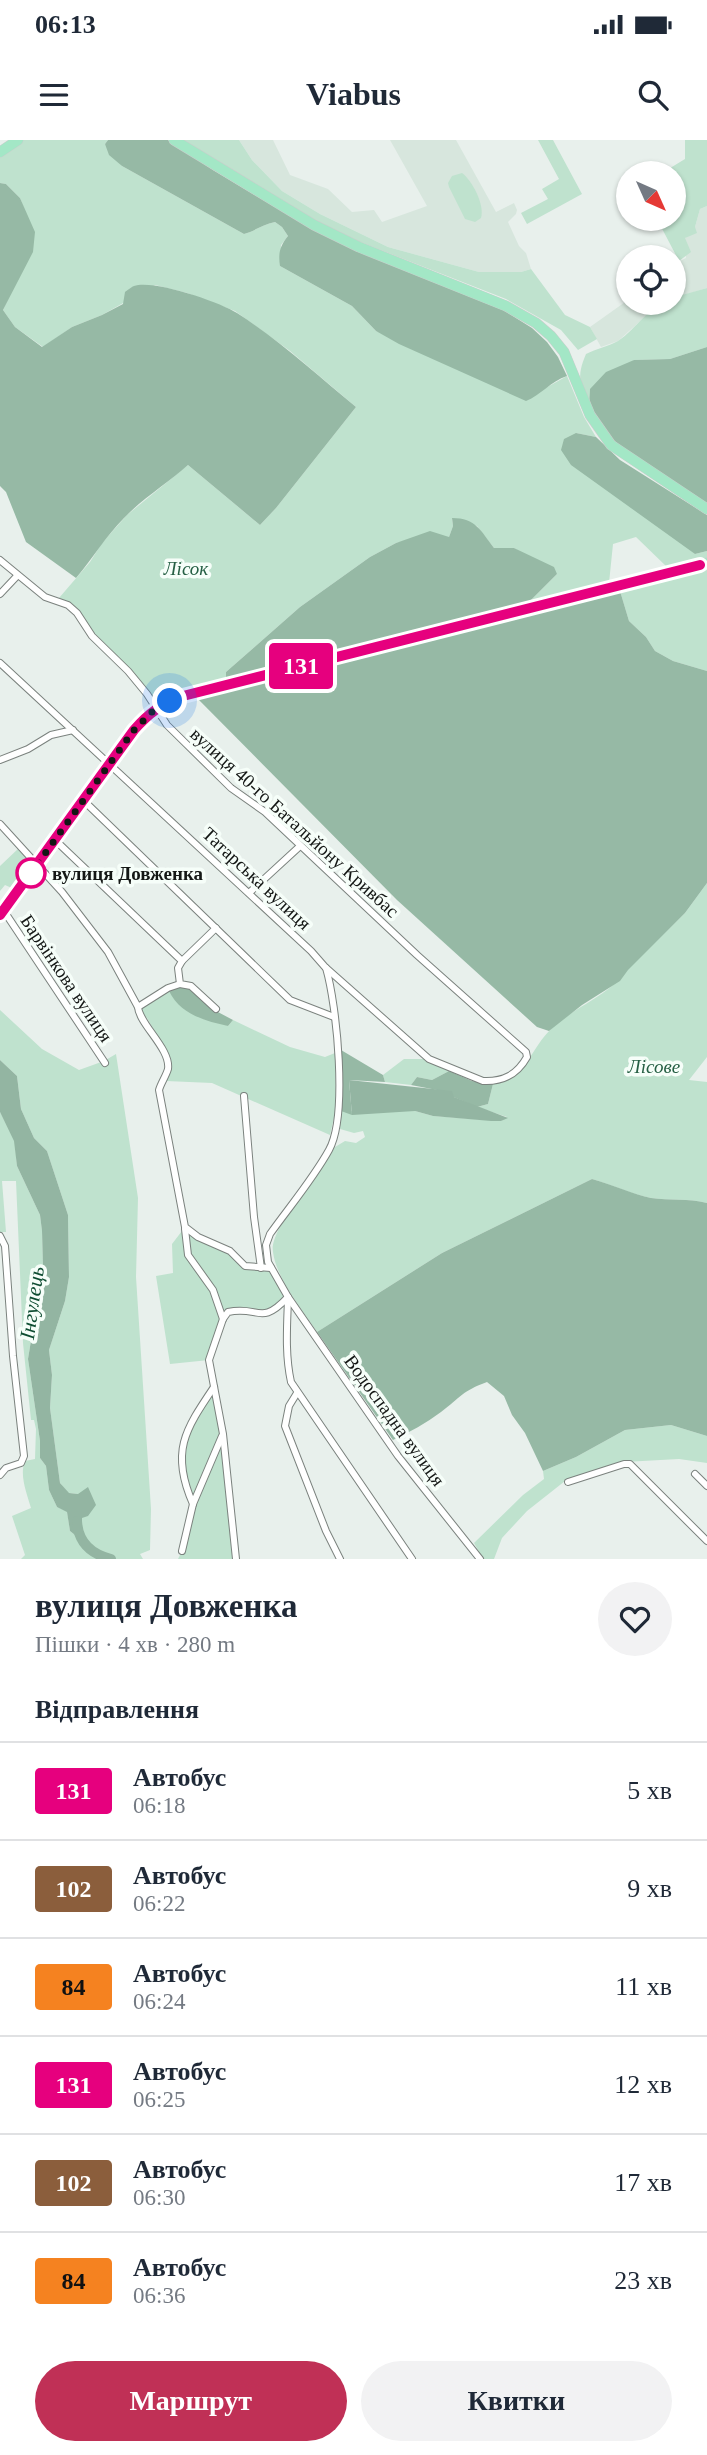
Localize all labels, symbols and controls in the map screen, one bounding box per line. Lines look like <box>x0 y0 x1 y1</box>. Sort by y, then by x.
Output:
text: 06:13 <box>35 10 96 39</box>
icon: menu <box>35 76 73 114</box>
text: Viabus <box>306 76 401 112</box>
icon: search <box>634 76 672 114</box>
north arrow <box>616 161 686 231</box>
map controls <box>616 161 686 315</box>
button: locate <box>616 245 686 315</box>
park label: Лісок <box>163 558 209 579</box>
line badge: 131 <box>261 643 341 689</box>
text: 131 <box>283 653 319 679</box>
your location <box>152 683 187 718</box>
street label: вулиця 40-го Батальйону Кривбас <box>186 723 403 922</box>
street label: Татарська вулиця <box>198 823 315 934</box>
marker: вулиця Довженка <box>16 858 46 888</box>
place label: вулиця Довженка <box>52 863 204 884</box>
street label: Барвінкова вулиця <box>16 911 117 1046</box>
park label: Лісове <box>627 1056 680 1077</box>
water label: Інгулець <box>15 1265 49 1342</box>
street label: Водоспадна вулиця <box>340 1351 449 1490</box>
button: heart <box>598 1582 672 1656</box>
text: вулиця Довженка <box>35 1588 297 1624</box>
text: Пішки · 4 хв · 280 m <box>35 1632 235 1657</box>
text: Відправлення <box>35 1695 199 1724</box>
text: Автобус <box>133 1763 226 1792</box>
text: 5 хв <box>627 1776 672 1805</box>
text: 131 <box>56 1778 92 1804</box>
text: 06:18 <box>133 1793 185 1818</box>
text: Автобус <box>133 1861 226 1890</box>
text: 9 хв <box>627 1874 672 1903</box>
text: 102 <box>56 1876 92 1902</box>
text: 06:22 <box>133 1891 185 1916</box>
text: Автобус <box>133 1959 226 1988</box>
text: 11 хв <box>615 1972 672 2001</box>
text: 84 <box>62 1974 86 2000</box>
text: 06:24 <box>133 1989 185 2014</box>
text: Автобус <box>133 2057 226 2086</box>
text: 12 хв <box>614 2070 672 2099</box>
text: 131 <box>56 2072 92 2098</box>
text: 06:25 <box>133 2087 185 2112</box>
text: Автобус <box>133 2155 226 2184</box>
text: 17 хв <box>614 2168 672 2197</box>
text: 102 <box>56 2170 92 2196</box>
text: 06:30 <box>133 2185 185 2210</box>
text: Автобус <box>133 2253 226 2282</box>
text: 23 хв <box>614 2266 672 2295</box>
text: 84 <box>62 2268 86 2294</box>
text: 06:36 <box>133 2283 185 2308</box>
button: Маршрут <box>35 2361 347 2441</box>
button: Квитки <box>361 2361 672 2441</box>

